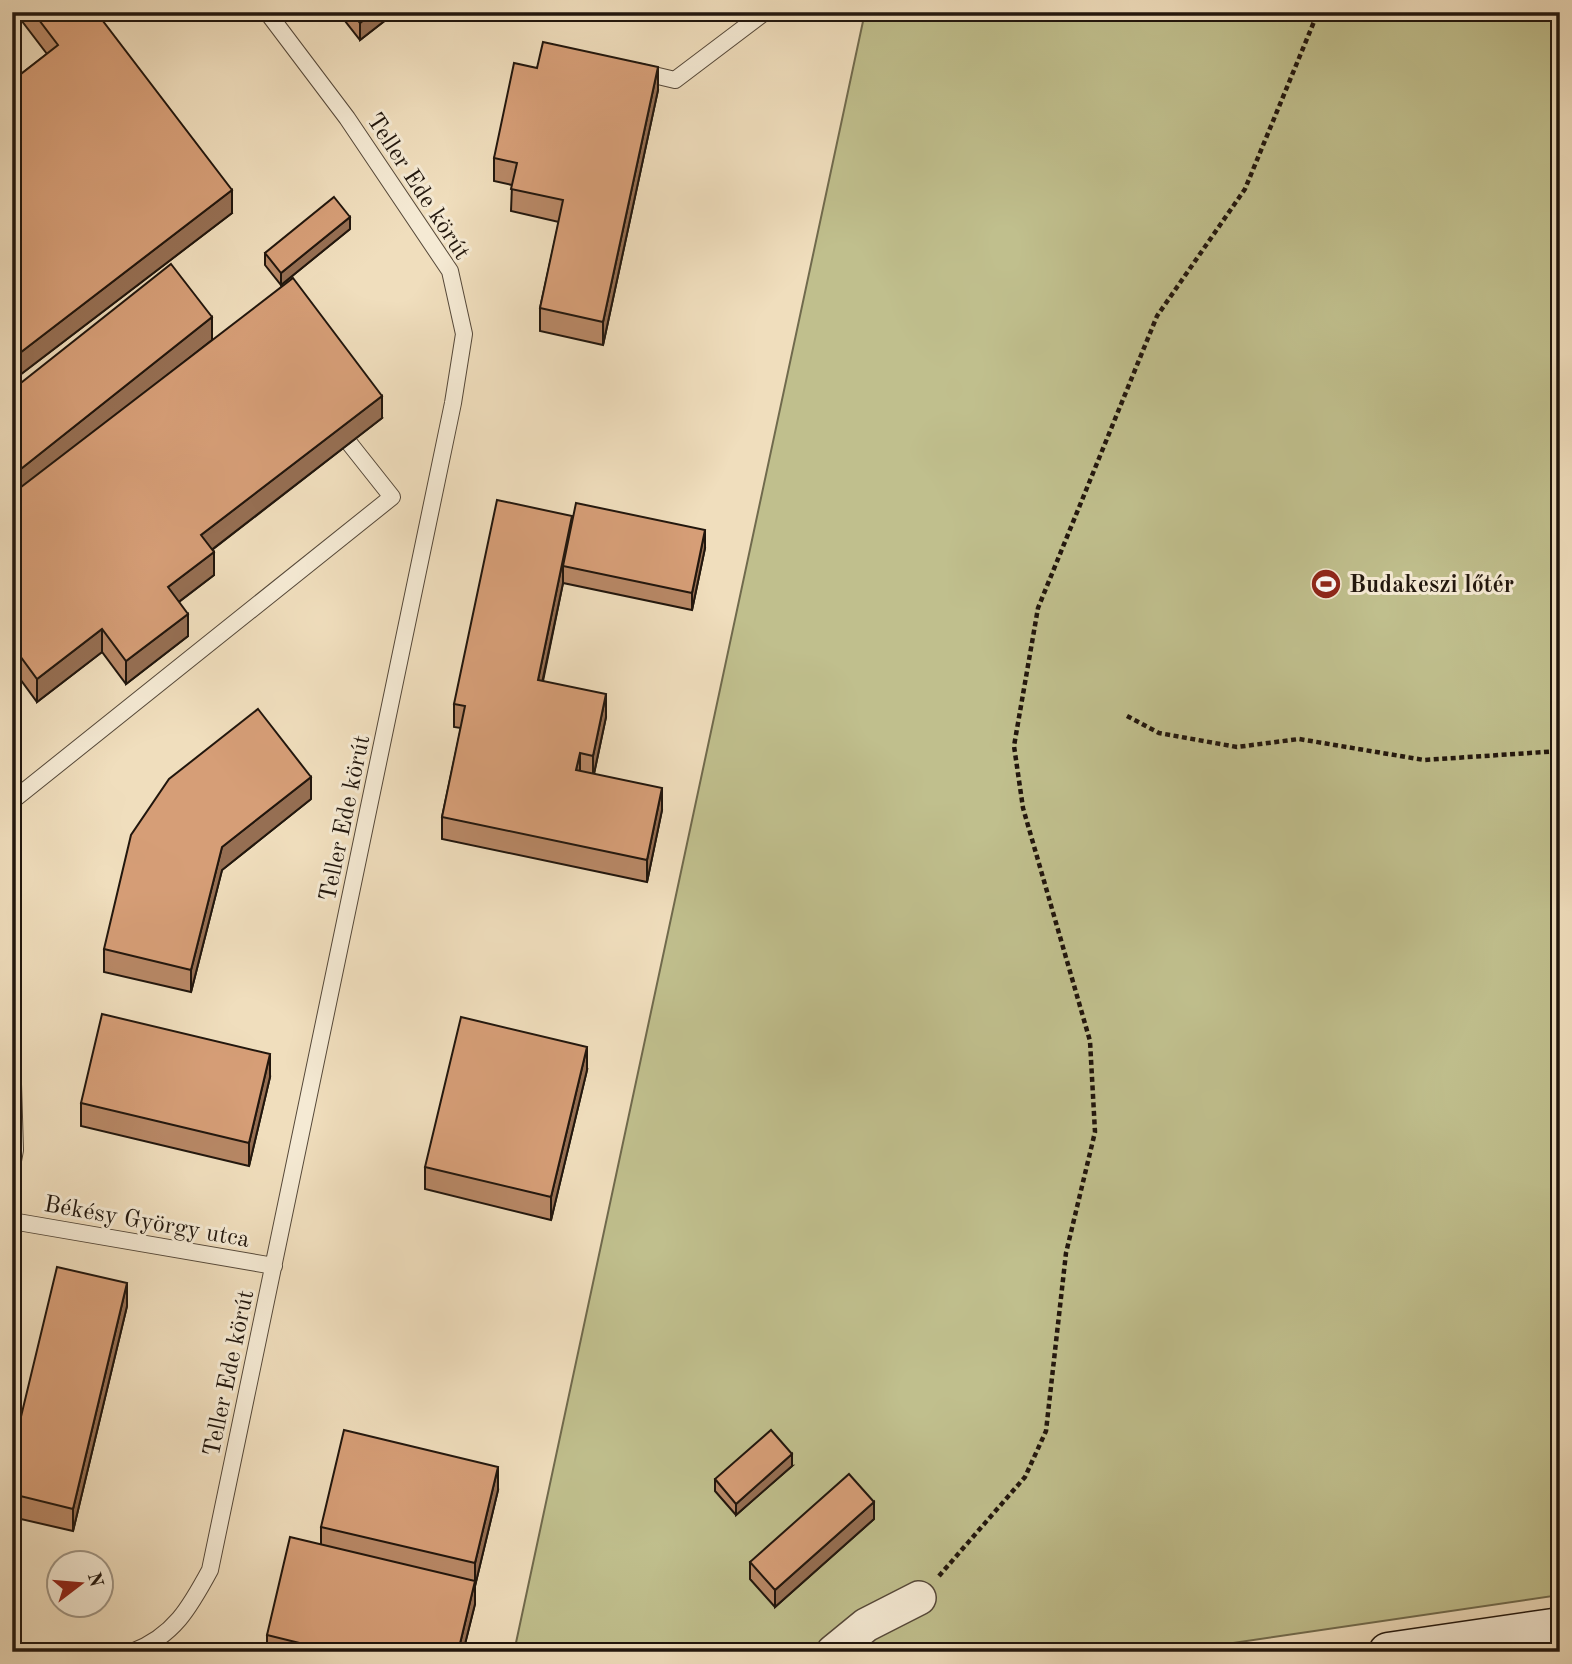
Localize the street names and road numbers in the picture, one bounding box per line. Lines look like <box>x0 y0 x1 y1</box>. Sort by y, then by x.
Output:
street label: Teller Ede körút <box>361 110 474 265</box>
street label: Teller Ede körút <box>317 733 375 904</box>
street label: Békésy György utca <box>42 1193 251 1253</box>
street label: Teller Ede körút <box>201 1288 259 1459</box>

